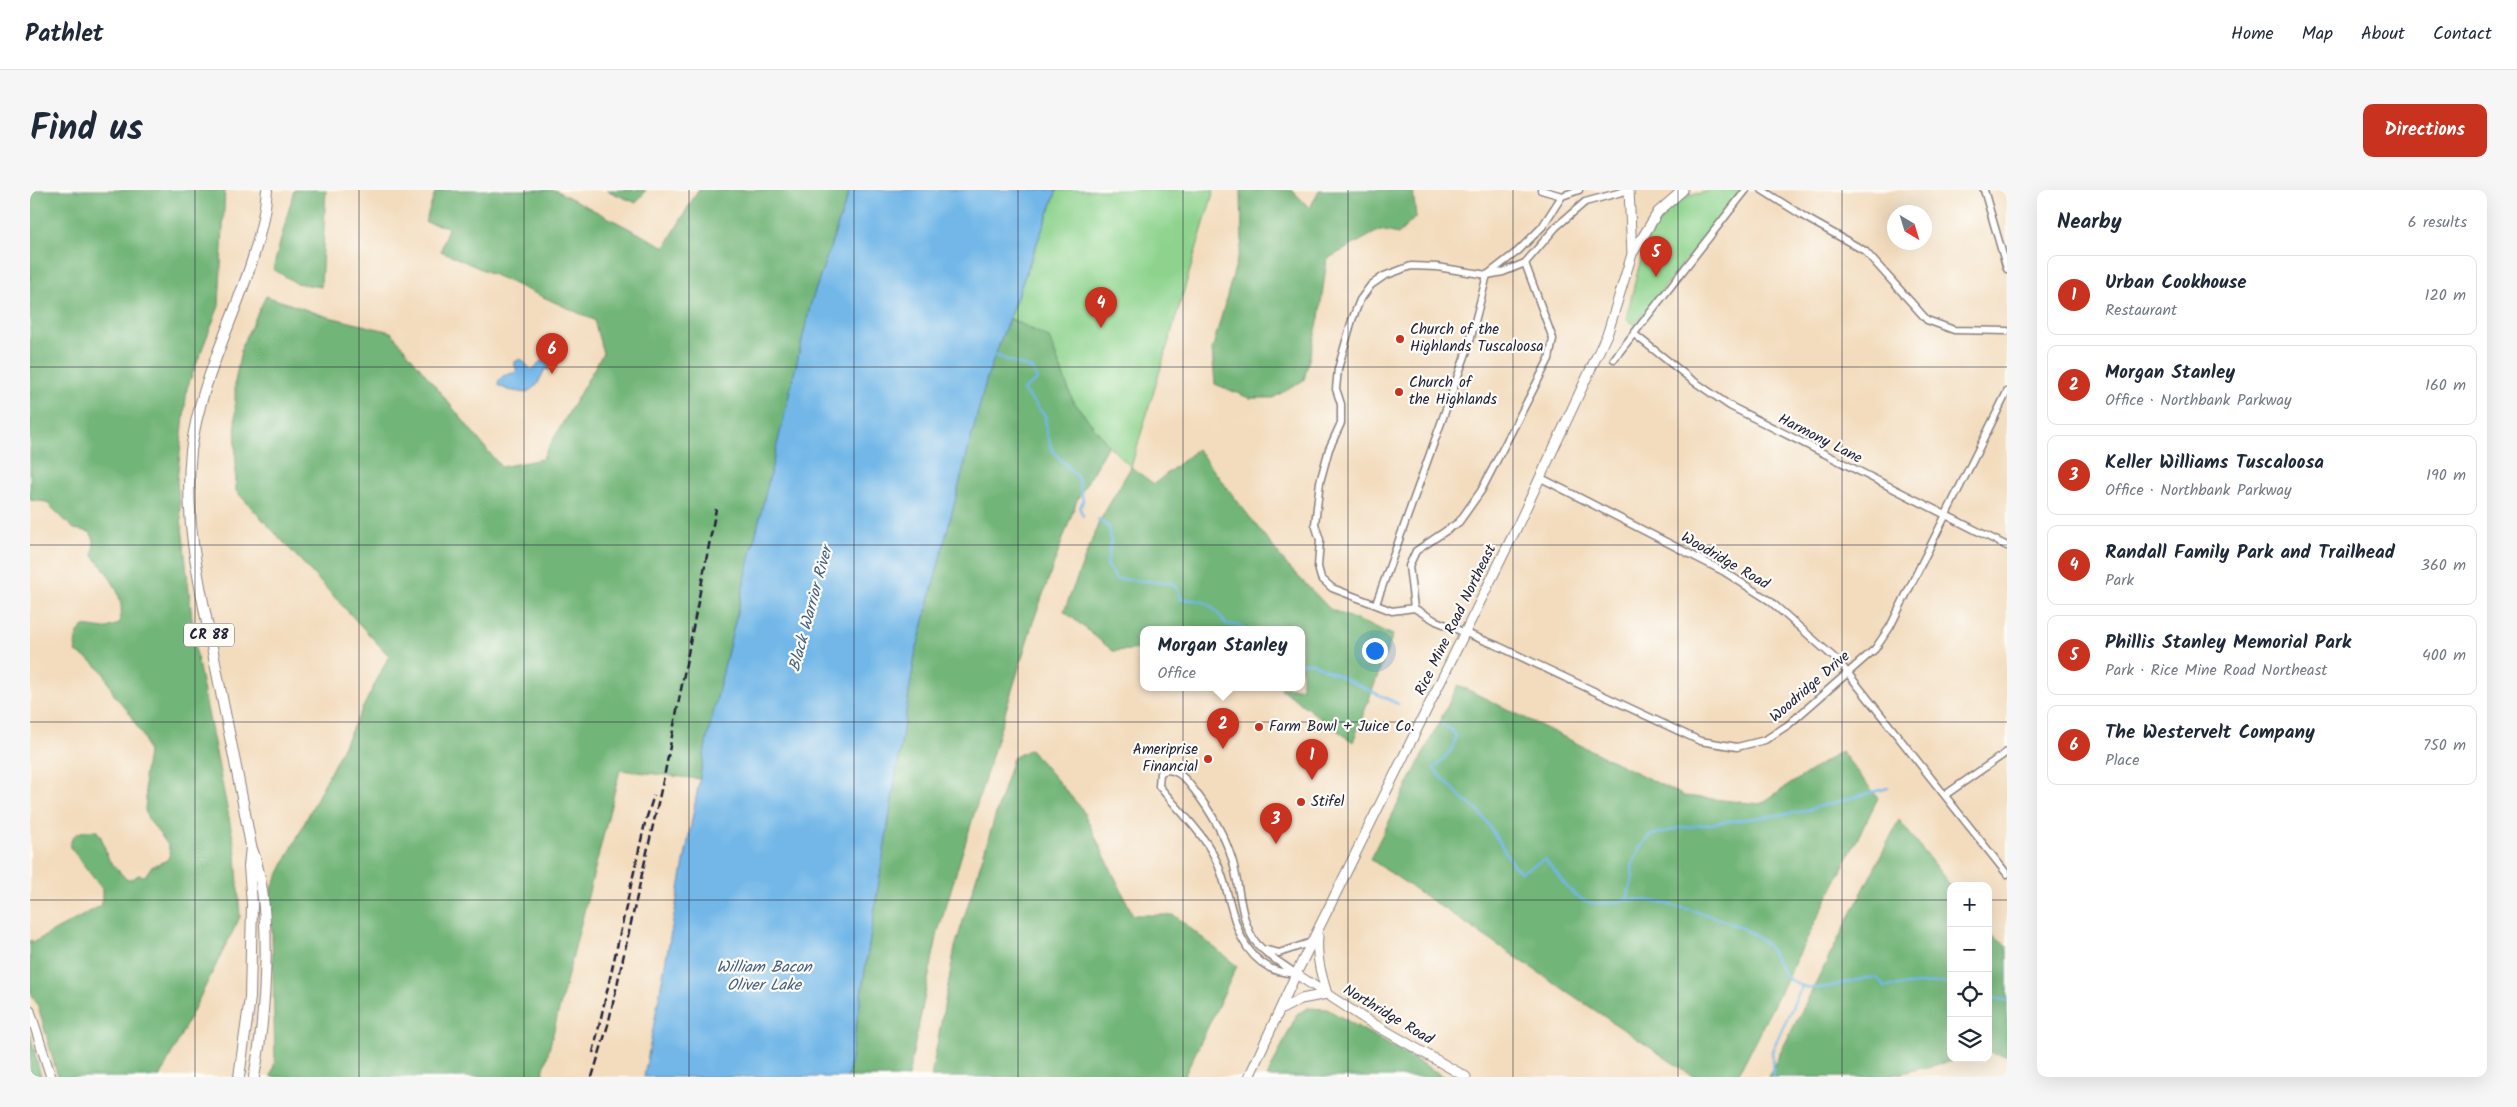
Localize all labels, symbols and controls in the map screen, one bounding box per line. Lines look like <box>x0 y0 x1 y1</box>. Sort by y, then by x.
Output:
text: Pathlet <box>25 15 104 54</box>
text: Home <box>2231 20 2274 49</box>
text: Map <box>2302 20 2333 49</box>
text: About <box>2361 20 2405 49</box>
text: Contact <box>2433 20 2492 49</box>
text: Find us <box>30 102 143 158</box>
button: Directions <box>2363 104 2487 157</box>
north arrow <box>1887 205 1932 250</box>
text: Nearby <box>2057 206 2122 239</box>
text: 6 results <box>2408 210 2467 235</box>
pin: 5 <box>1640 236 1672 277</box>
text: Urban Cookhouse <box>2105 268 2247 298</box>
text: 1 <box>2072 283 2076 308</box>
text: 120 m <box>2425 283 2466 308</box>
pin: 4 <box>1085 287 1117 328</box>
text: Restaurant <box>2105 298 2177 323</box>
place label: Church of the Highlands Tuscaloosa <box>1410 318 1543 359</box>
pin: 6 <box>536 333 568 374</box>
marker: Church of the Highlands Tuscaloosa <box>1394 333 1406 345</box>
text: Morgan Stanley <box>2105 358 2235 388</box>
place label: Church of the Highlands <box>1409 371 1498 412</box>
text: 2 <box>2069 373 2079 398</box>
text: 160 m <box>2425 373 2466 398</box>
marker: Church of the Highlands <box>1393 386 1405 398</box>
text: Office · Northbank Parkway <box>2105 388 2291 413</box>
street label: Harmony Lane <box>1774 407 1867 471</box>
text: Keller Williams Tuscaloosa <box>2105 448 2324 478</box>
text: 3 <box>2070 463 2078 488</box>
text: 190 m <box>2426 463 2466 488</box>
text: Office · Northbank Parkway <box>2105 478 2291 503</box>
street label: Woodridge Road <box>1676 526 1774 596</box>
text: Randall Family Park and Trailhead <box>2105 538 2395 568</box>
water label: Black Warrior River <box>782 540 841 674</box>
street label: Rice Mine Road Northeast <box>1409 540 1503 700</box>
text: 4 <box>2070 553 2078 578</box>
text: 360 m <box>2421 553 2466 578</box>
text: Park <box>2105 568 2134 593</box>
road number: CR 88 <box>184 624 234 646</box>
popup <box>1140 626 1305 691</box>
text: Phillis Stanley Memorial Park <box>2105 628 2351 658</box>
text: Morgan Stanley <box>1157 631 1288 661</box>
your location <box>1362 638 1388 664</box>
text: 5 <box>2070 643 2078 668</box>
text: 400 m <box>2422 643 2466 668</box>
street label: Woodridge Drive <box>1764 645 1856 729</box>
text: Park · Rice Mine Road Northeast <box>2105 658 2327 683</box>
text: Office <box>1157 661 1196 686</box>
pin: 2 <box>1207 708 1239 749</box>
place label: Farm Bowl + Juice Co. <box>1269 715 1415 739</box>
text: The Westervelt Company <box>2105 718 2315 748</box>
marker: Farm Bowl + Juice Co. <box>1253 721 1265 733</box>
text: 6 <box>2070 733 2078 758</box>
text: 750 m <box>2423 733 2466 758</box>
place label: Ameriprise Financial <box>1133 738 1198 779</box>
pin: 1 <box>1296 739 1328 780</box>
text: Place <box>2105 748 2139 773</box>
marker: Ameriprise Financial <box>1202 753 1214 765</box>
place label: Stifel <box>1311 790 1345 814</box>
marker: Stifel <box>1295 796 1307 808</box>
pin: 3 <box>1260 803 1292 844</box>
map controls <box>1947 882 1992 1062</box>
button: + <box>1947 882 1992 927</box>
button: − <box>1947 927 1992 972</box>
water label: William Bacon Oliver Lake <box>716 955 813 998</box>
button: locate <box>1947 972 1992 1017</box>
street label: Northridge Road <box>1338 979 1438 1052</box>
button: layers <box>1947 1017 1992 1062</box>

